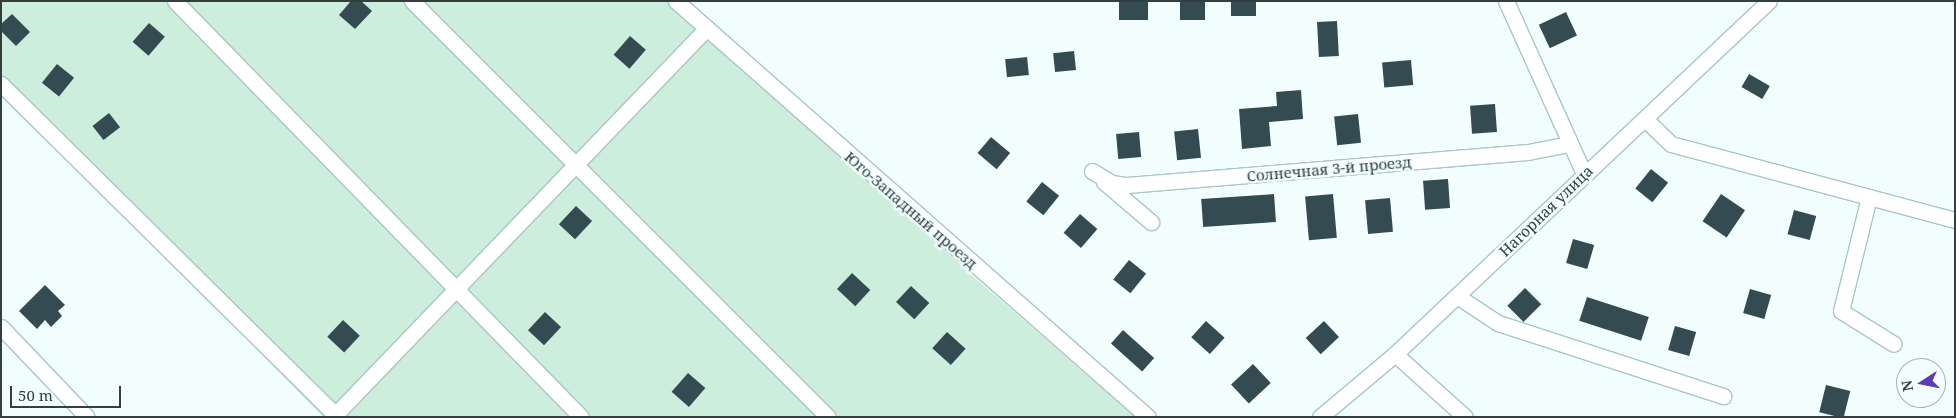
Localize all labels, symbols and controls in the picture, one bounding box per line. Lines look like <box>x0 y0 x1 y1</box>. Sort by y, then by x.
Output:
street label: Юго-Западный проезд <box>841 148 981 272</box>
street label: Солнечная 3-й проезд <box>1246 153 1412 185</box>
street label: Нагорная улица <box>1495 162 1597 260</box>
north arrow <box>1896 358 1946 408</box>
scale bar <box>12 376 124 408</box>
text: N <box>1896 379 1917 393</box>
text: 50 m <box>18 385 53 405</box>

